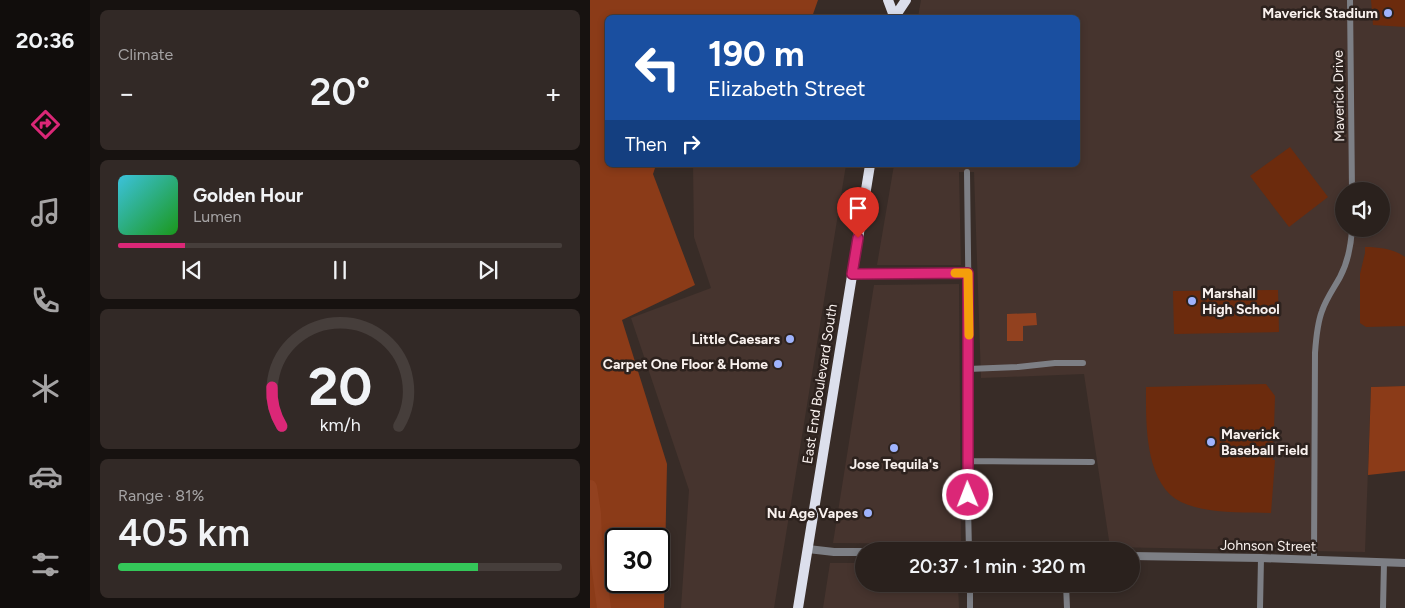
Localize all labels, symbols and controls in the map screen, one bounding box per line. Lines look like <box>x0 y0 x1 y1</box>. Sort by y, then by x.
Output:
place label: Maverick Stadium <box>1262 5 1378 22</box>
marker: Maverick Stadium <box>1382 7 1394 19</box>
text: 20:36 <box>16 27 74 54</box>
text: 190 m <box>708 33 805 75</box>
icon: left <box>625 35 690 100</box>
text: Climate <box>118 45 173 64</box>
street label: Maverick Drive <box>1330 50 1348 142</box>
text: 20° <box>310 69 370 115</box>
text: Elizabeth Street <box>708 75 866 102</box>
text: − <box>118 76 135 110</box>
text: + <box>545 76 562 110</box>
icon: directions <box>28 107 63 142</box>
icon: right <box>677 130 705 158</box>
text: Then <box>625 133 667 156</box>
map controls <box>1335 182 1390 237</box>
button: sound <box>1335 182 1390 237</box>
text: Golden Hour <box>193 184 303 207</box>
pin <box>837 187 879 238</box>
icon: arrive <box>844 194 872 222</box>
icon: music <box>28 195 63 230</box>
text: Lumen <box>193 207 242 226</box>
icon: previous <box>178 256 206 284</box>
icon: pause <box>326 256 354 284</box>
icon: next <box>474 256 502 284</box>
icon: phone <box>28 283 63 318</box>
place label: Marshall High School <box>1202 285 1280 318</box>
marker: Marshall High School <box>1186 295 1198 307</box>
street label: East End Boulevard South <box>799 303 841 465</box>
place label: Little Caesars <box>692 331 780 348</box>
marker: Little Caesars <box>784 333 796 345</box>
text: 20 <box>308 356 372 418</box>
place label: Carpet One Floor & Home <box>603 356 768 373</box>
marker: Carpet One Floor & Home <box>772 358 784 370</box>
icon: climate <box>28 371 63 406</box>
text: km/h <box>320 414 360 435</box>
place label: Maverick Baseball Field <box>1221 426 1308 459</box>
marker: Maverick Baseball Field <box>1205 436 1217 448</box>
marker: Jose Tequila's <box>888 442 900 454</box>
place label: Jose Tequila's <box>849 456 939 473</box>
icon: car <box>28 459 63 494</box>
position arrow <box>941 468 993 520</box>
text: Range · 81% <box>118 486 204 505</box>
place label: Nu Age Vapes <box>767 505 858 522</box>
marker: Nu Age Vapes <box>862 507 874 519</box>
text: 405 km <box>118 510 250 556</box>
speed limit sign: 30 <box>605 528 670 593</box>
street label: Johnson Street <box>1220 537 1316 555</box>
icon: filters <box>28 547 63 582</box>
text: 20:37 · 1 min · 320 m <box>909 555 1086 578</box>

